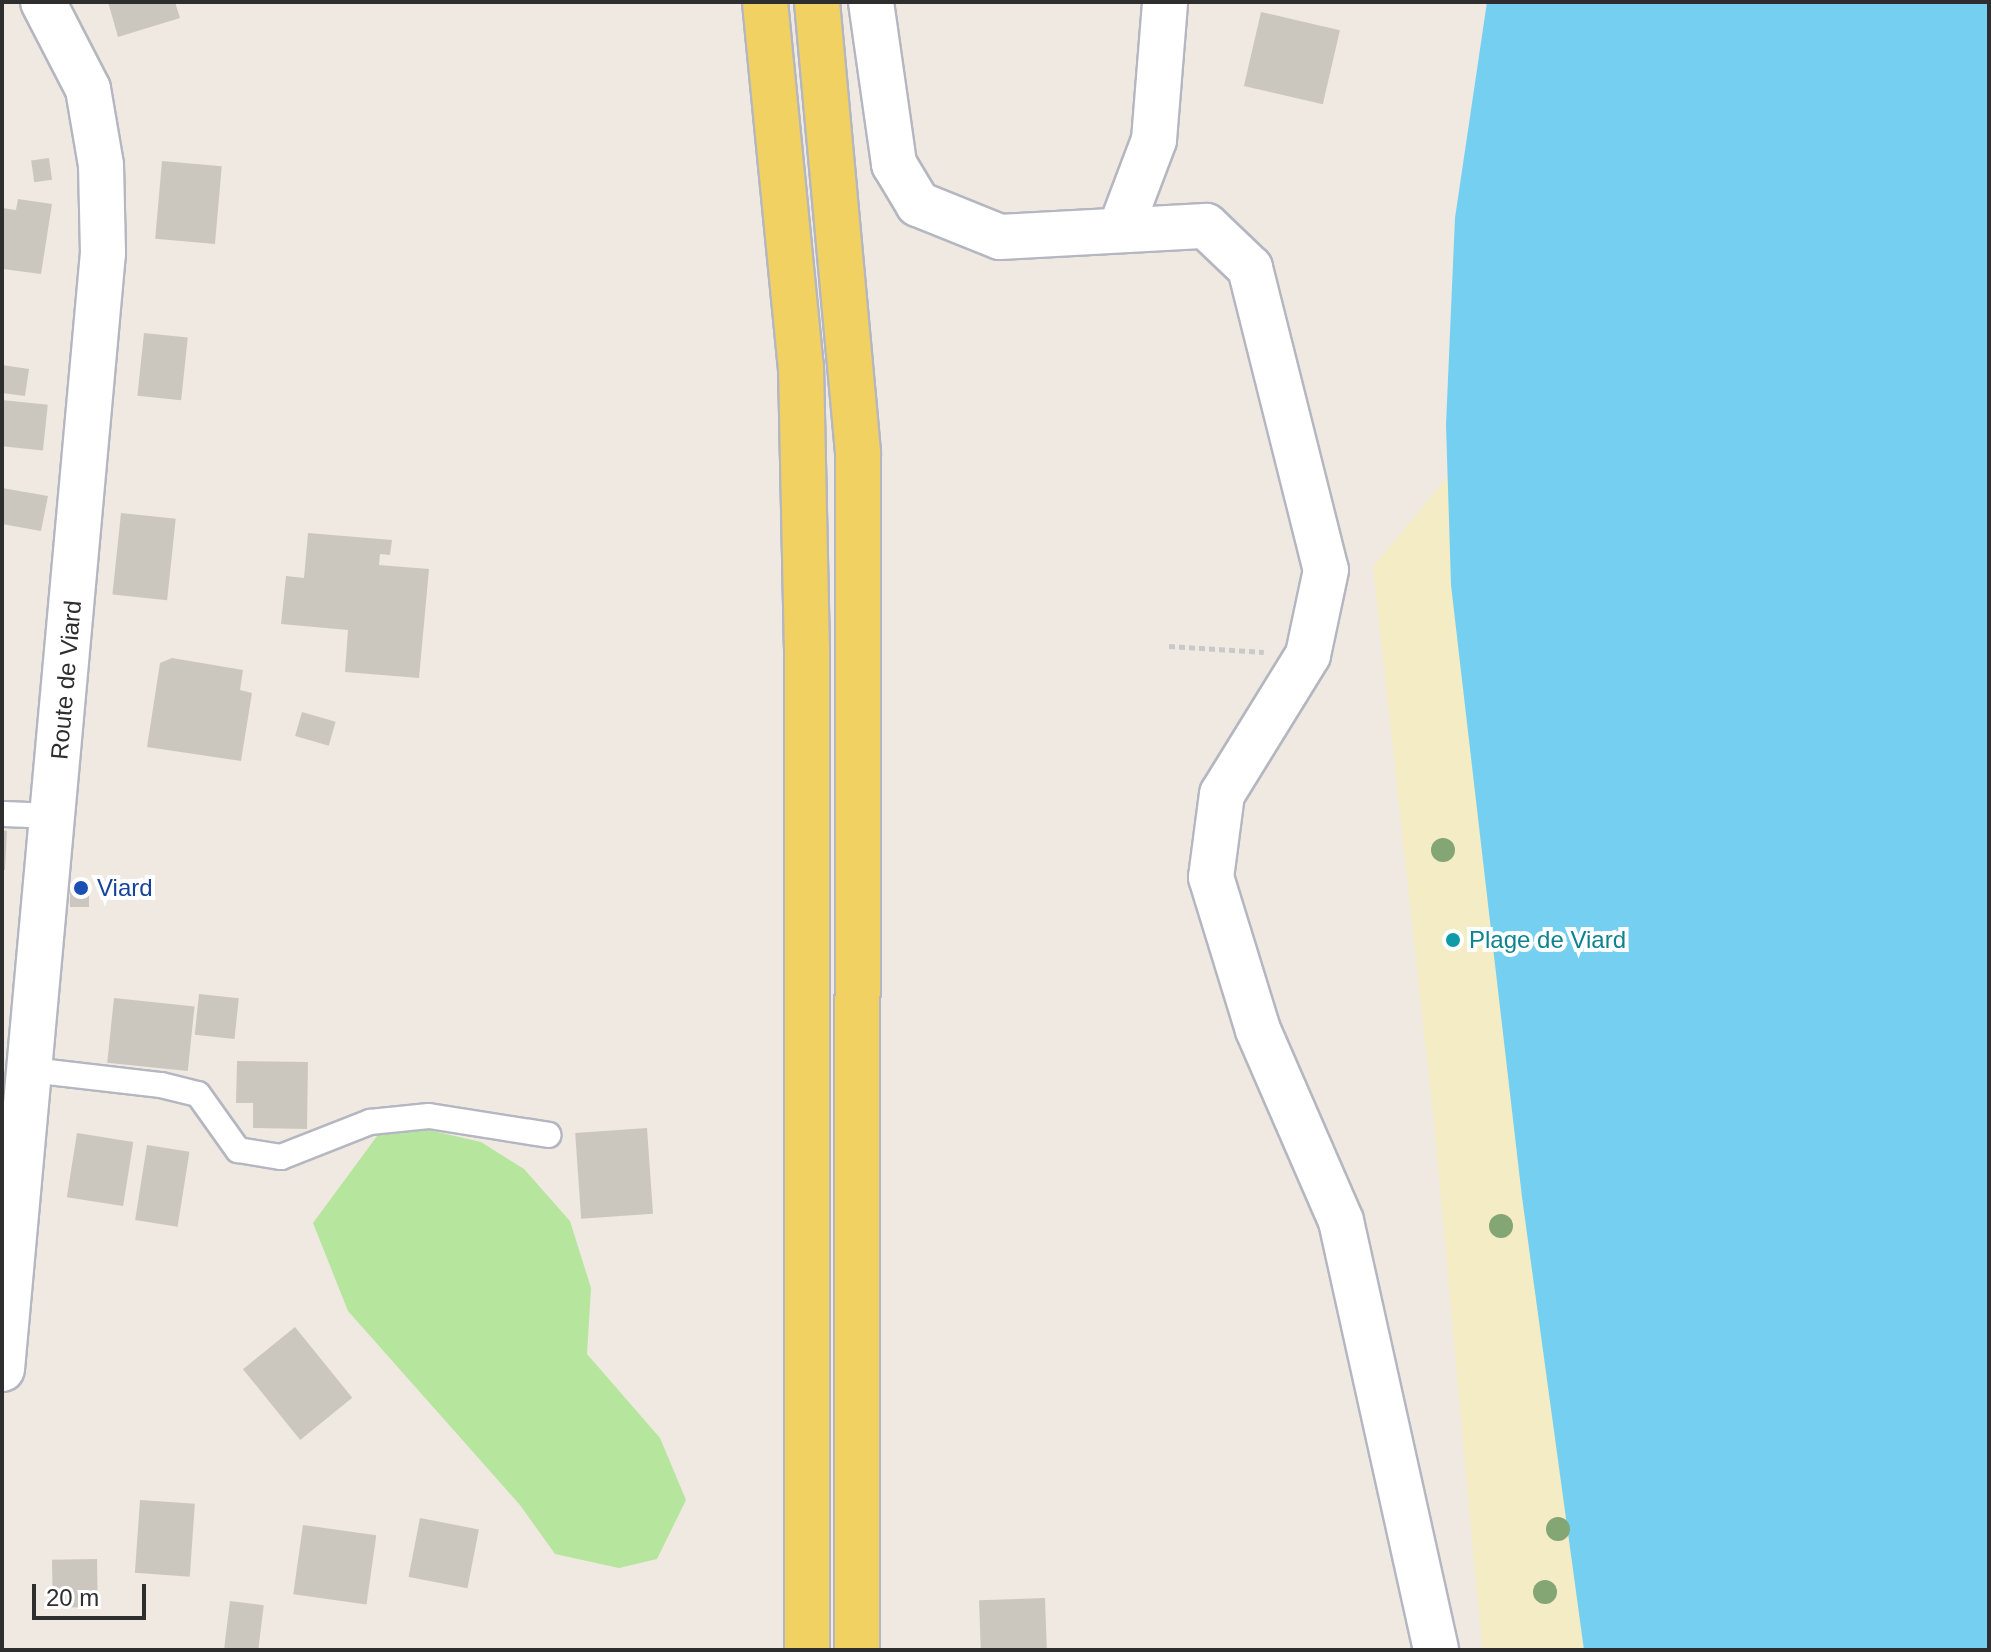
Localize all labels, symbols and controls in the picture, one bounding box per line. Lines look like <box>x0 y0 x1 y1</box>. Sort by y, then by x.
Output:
street label: Route de Viard <box>45 599 87 761</box>
place label: Viard <box>97 874 153 902</box>
marker: Viard <box>72 879 90 897</box>
place label: Plage de Viard <box>1469 926 1626 954</box>
marker: Plage de Viard <box>1444 931 1462 949</box>
scale bar <box>36 1568 150 1618</box>
text: 20 m <box>46 1584 99 1611</box>

